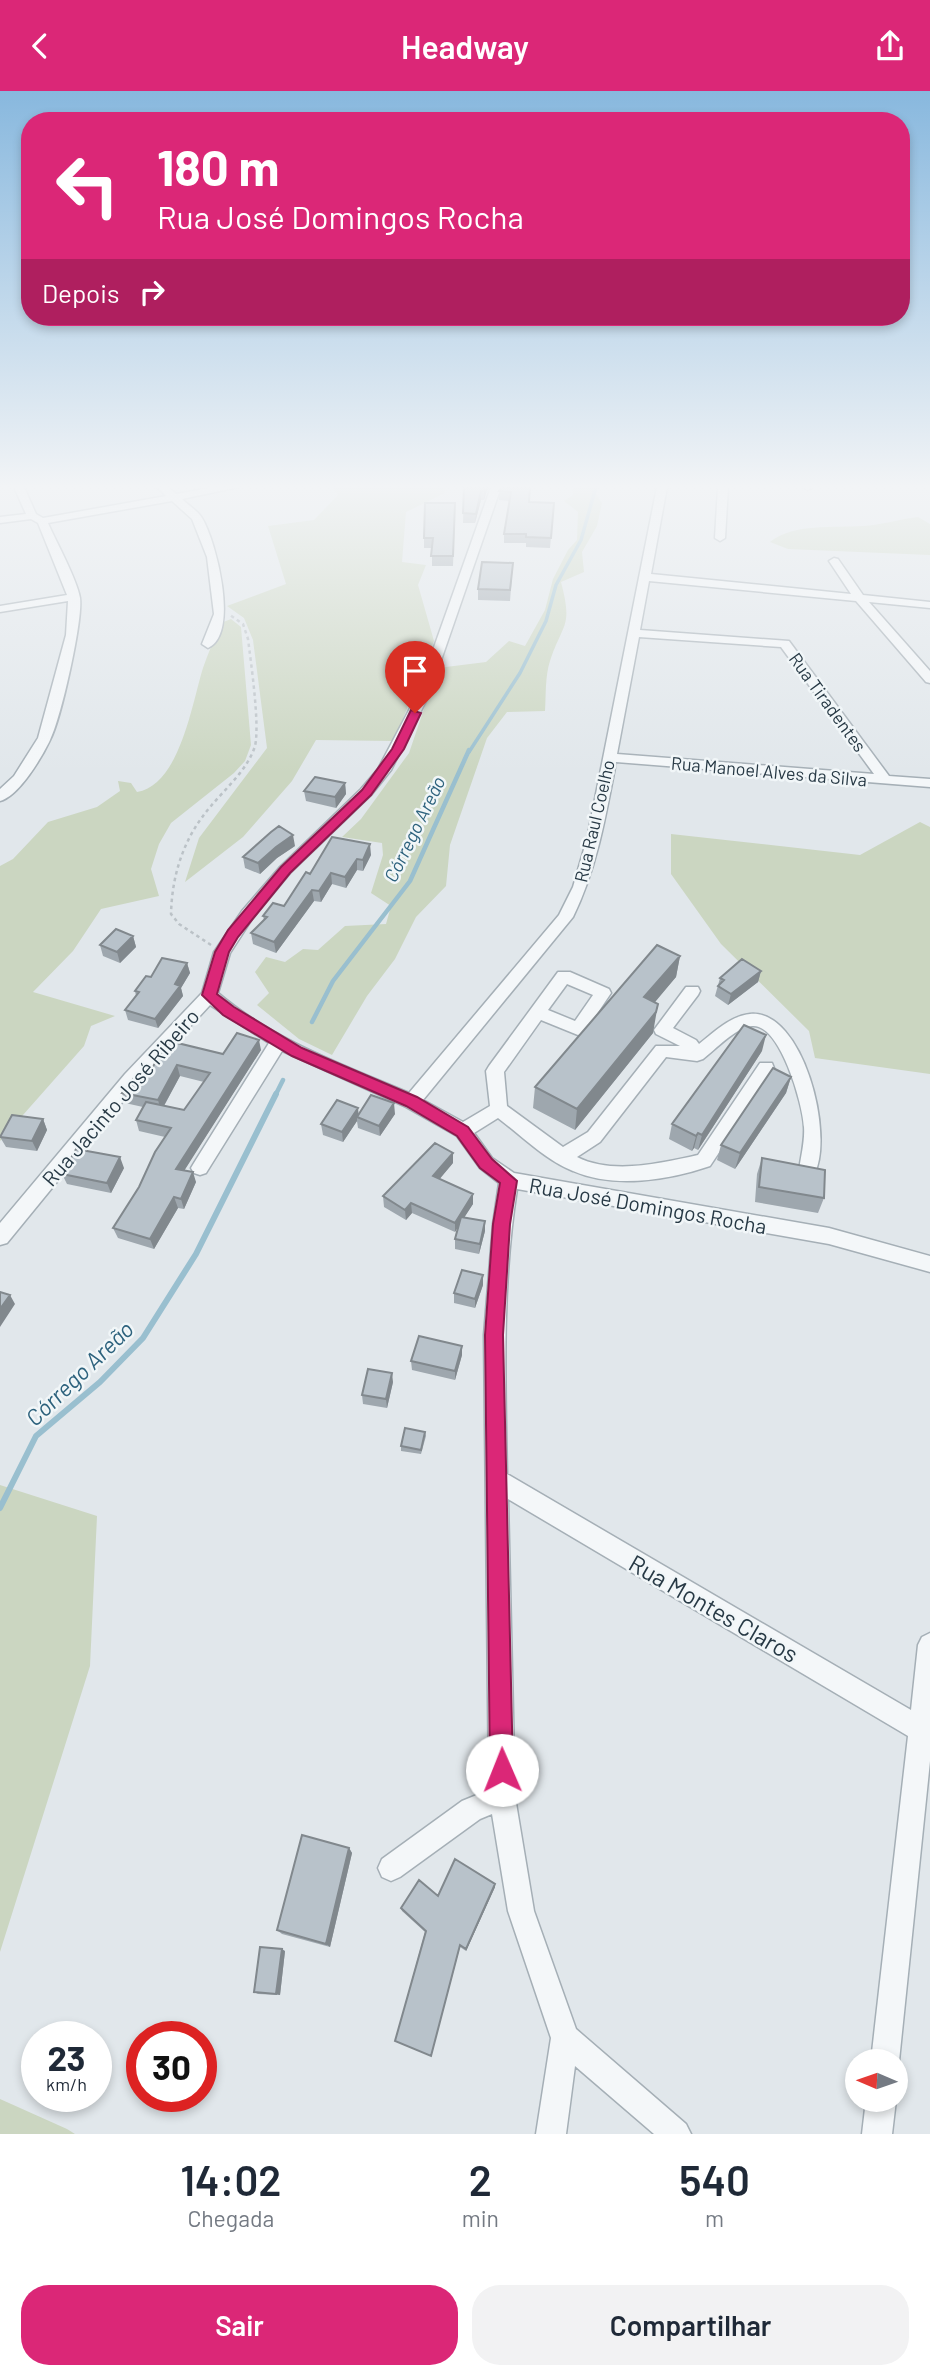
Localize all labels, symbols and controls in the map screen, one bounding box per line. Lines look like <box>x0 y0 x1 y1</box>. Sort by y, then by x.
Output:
icon: back <box>21 27 59 65</box>
text: Headway <box>401 27 529 65</box>
icon: share <box>871 27 909 65</box>
text: 180 m <box>157 137 280 196</box>
icon: left <box>42 140 133 231</box>
text: Rua José Domingos Rocha <box>157 197 524 235</box>
icon: right <box>133 273 171 311</box>
text: Depois <box>42 277 119 308</box>
pin <box>385 641 445 713</box>
street label: Rua Tiradentes <box>785 648 871 756</box>
icon: arrive <box>396 652 434 690</box>
street label: Rua Manoel Alves da Silva <box>670 751 868 791</box>
street label: Rua Raul Coelho <box>569 758 619 884</box>
water label: Córrego Areão <box>379 772 449 886</box>
street label: Rua Jacinto José Ribeiro <box>36 1003 204 1191</box>
street label: Rua José Domingos Rocha <box>527 1172 769 1238</box>
water label: Córrego Areão <box>19 1315 139 1431</box>
street label: Rua Montes Claros <box>624 1548 804 1668</box>
position arrow <box>465 1733 539 1807</box>
speed limit sign: 30 <box>126 2021 217 2112</box>
text: 23 <box>47 2036 86 2078</box>
north arrow <box>845 2049 908 2112</box>
map controls <box>845 2049 908 2112</box>
text: km/h <box>46 2073 87 2095</box>
text: 14:02 <box>180 2154 281 2204</box>
text: 2 <box>469 2154 492 2204</box>
text: 540 <box>679 2154 750 2204</box>
text: Chegada <box>187 2204 274 2232</box>
text: min <box>462 2204 499 2232</box>
text: m <box>705 2204 724 2232</box>
button: Sair <box>21 2285 458 2365</box>
button: Compartilhar <box>472 2285 909 2365</box>

